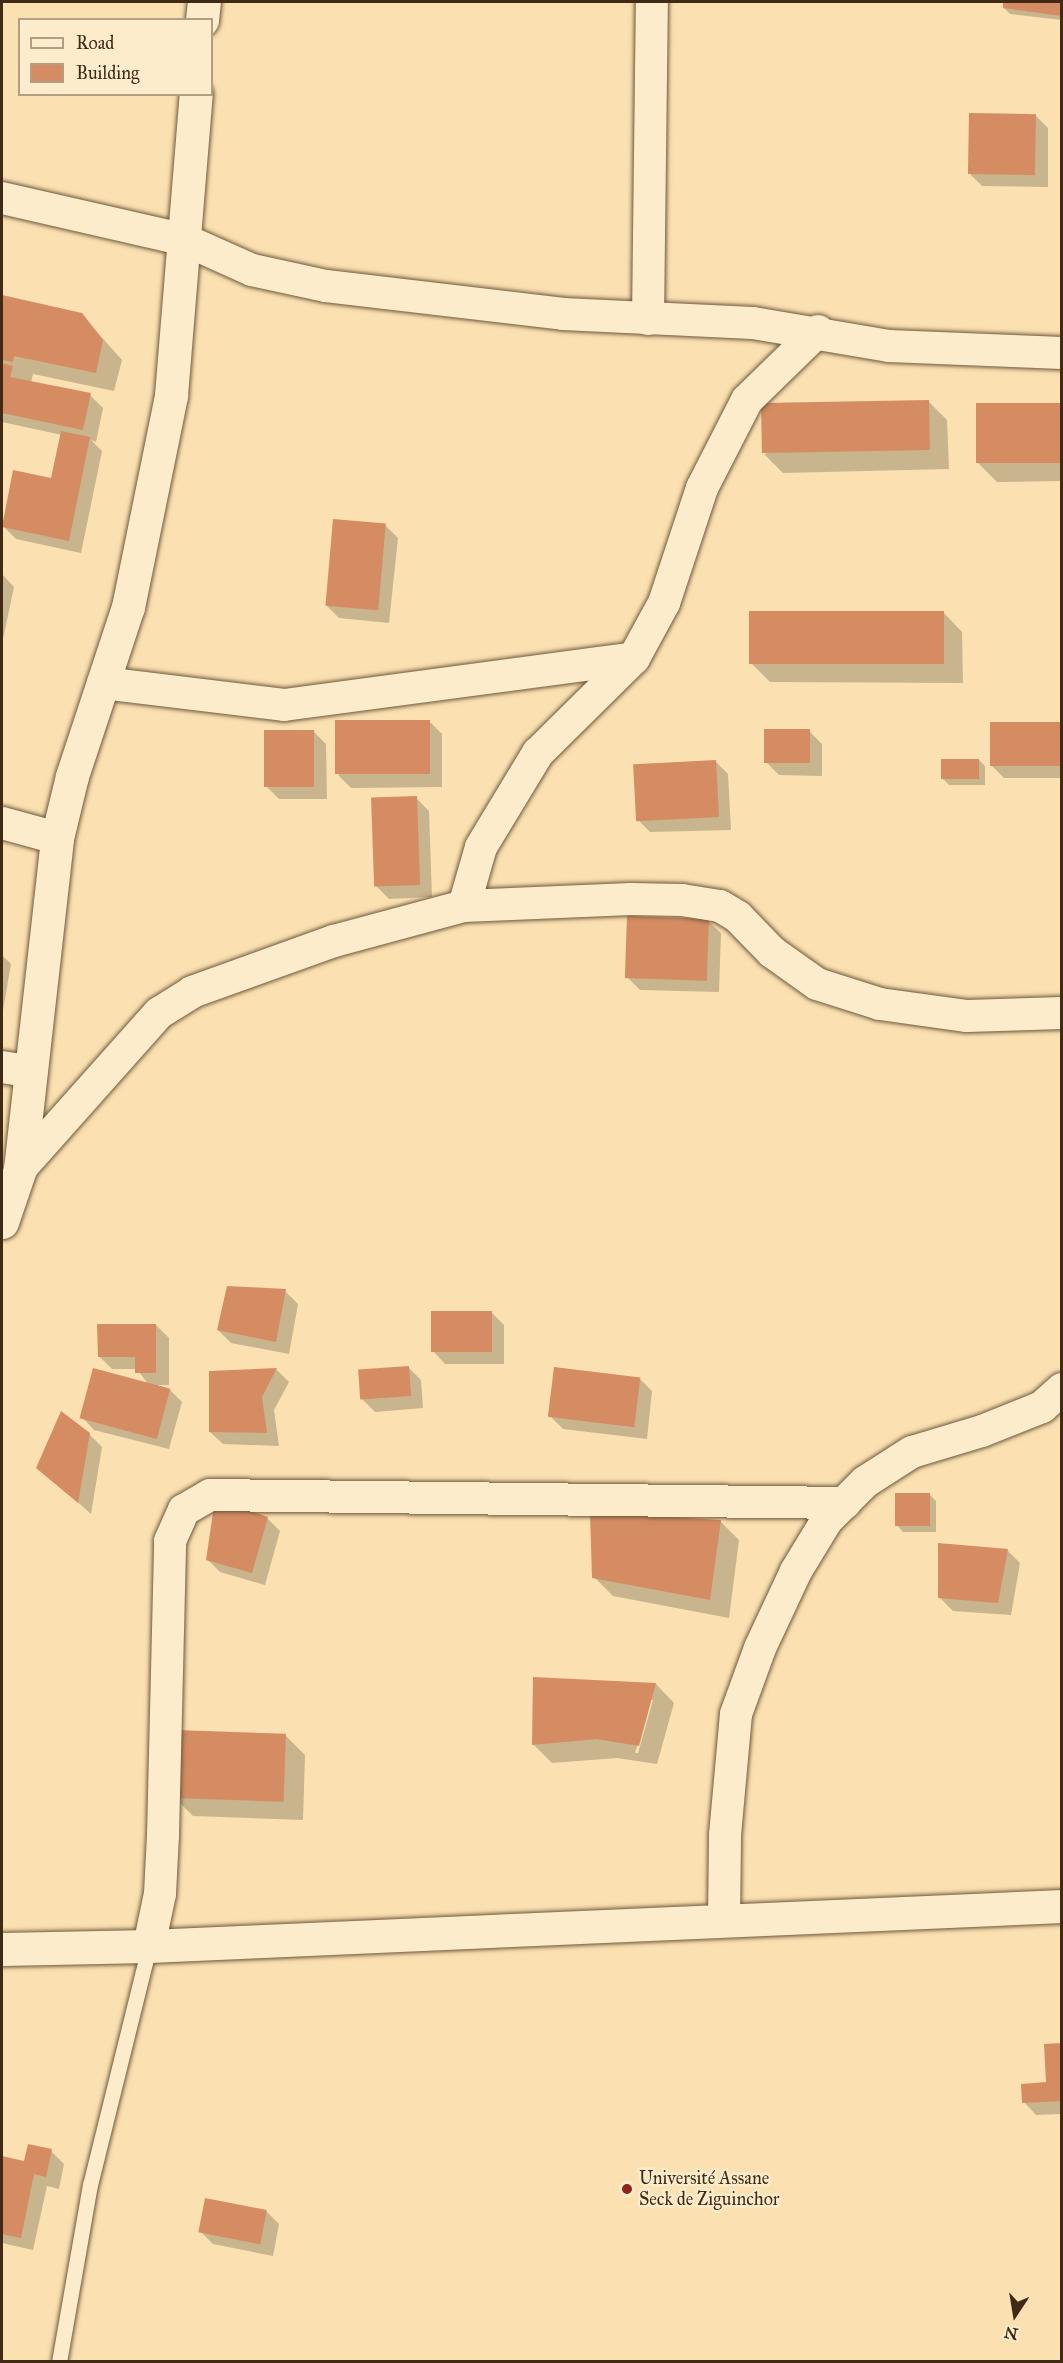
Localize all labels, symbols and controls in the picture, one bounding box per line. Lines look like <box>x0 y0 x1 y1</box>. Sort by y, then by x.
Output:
legend <box>18 18 213 96</box>
text: Road <box>76 32 114 54</box>
text: Building <box>76 62 139 84</box>
place label: Université Assane Seck de Ziguinchor <box>639 2168 780 2210</box>
marker: Université Assane Seck de Ziguinchor <box>620 2182 634 2196</box>
north arrow <box>985 2285 1045 2345</box>
text: N <box>1003 2322 1020 2344</box>

